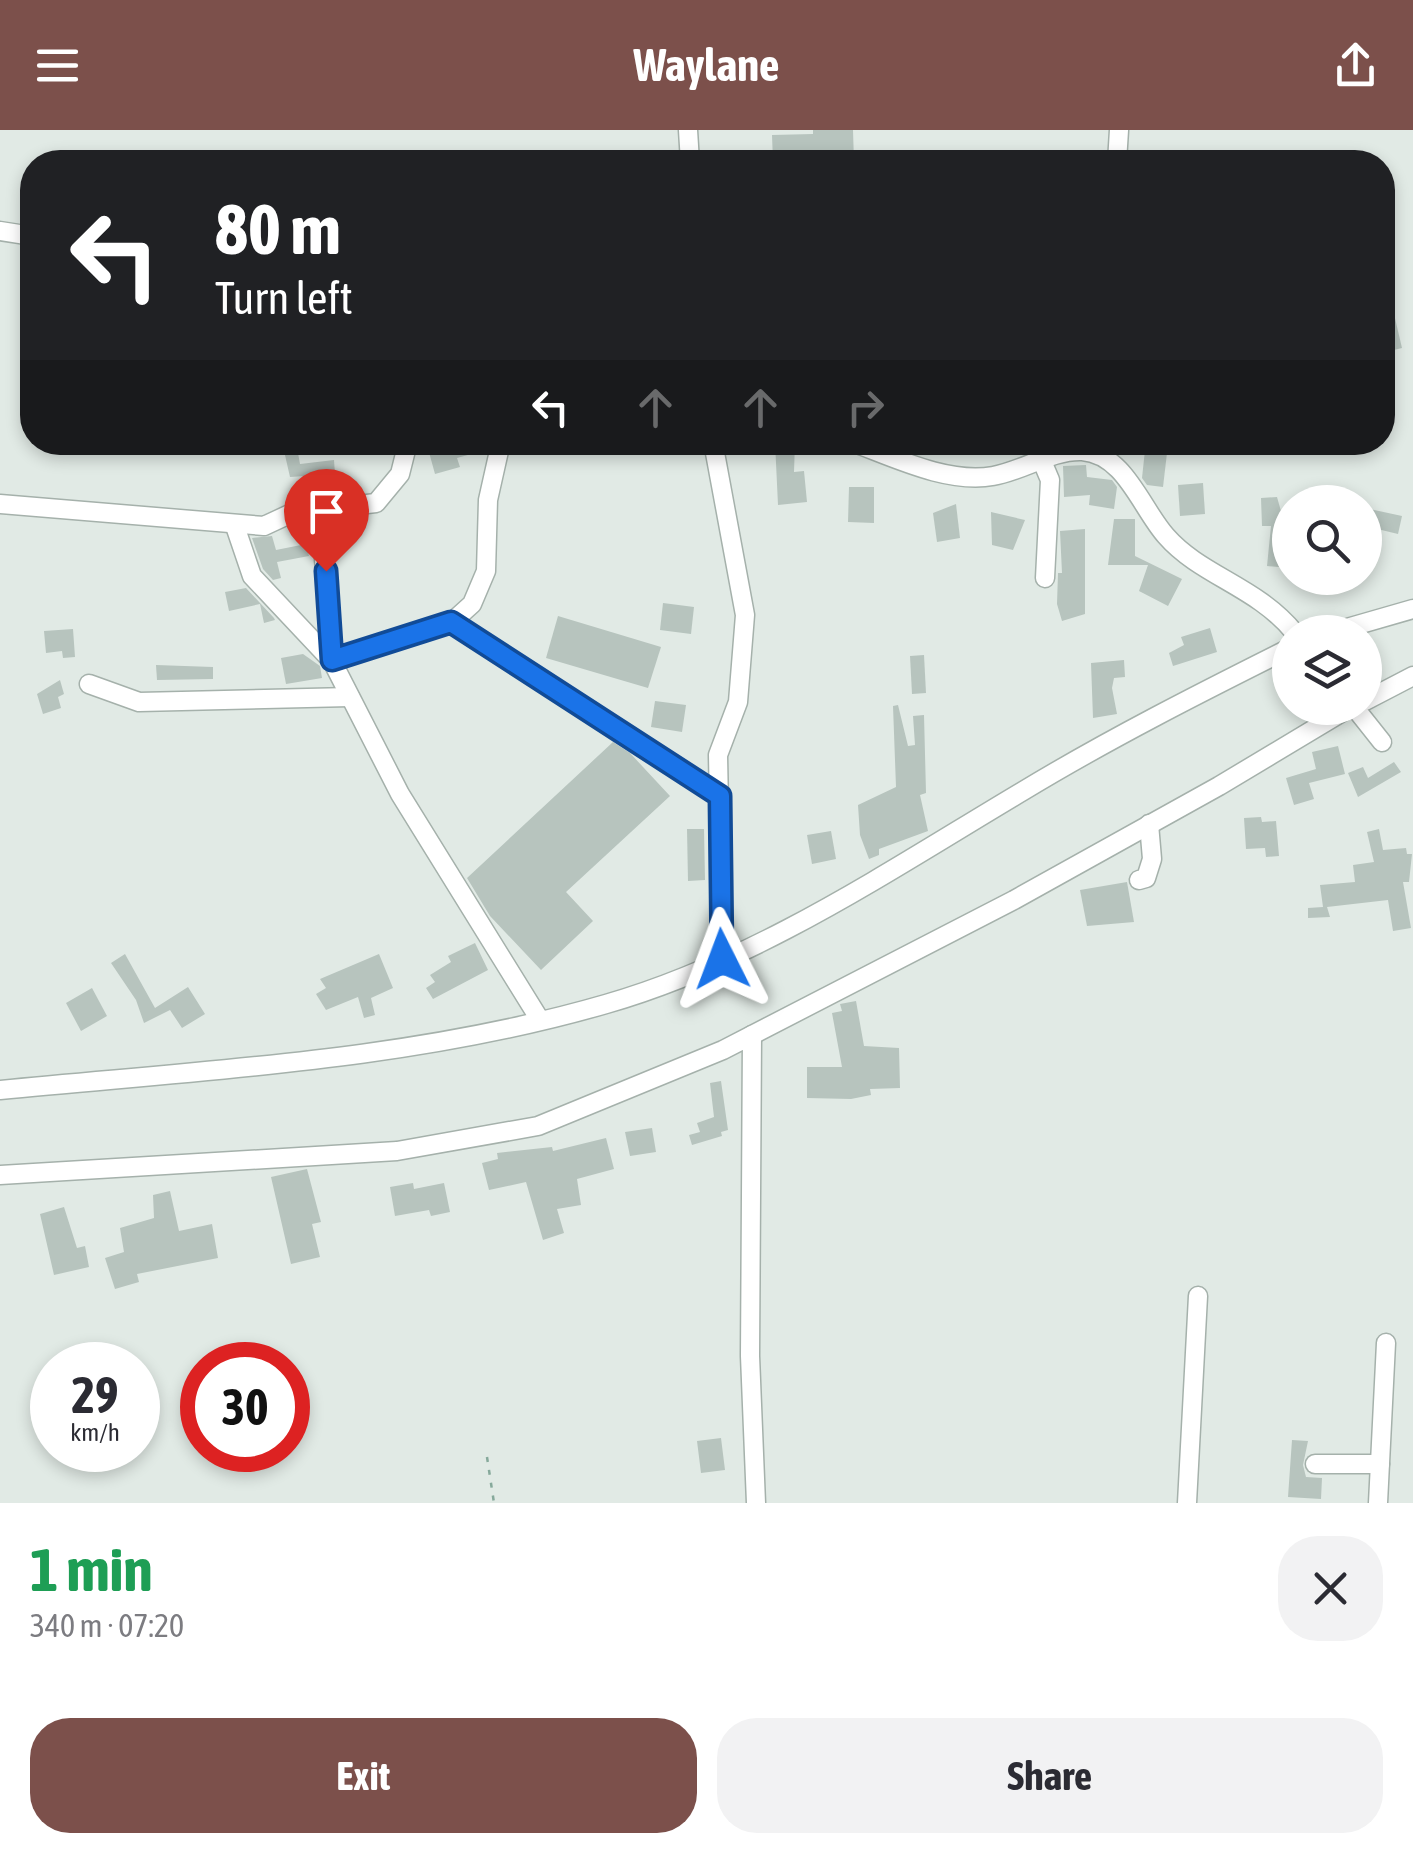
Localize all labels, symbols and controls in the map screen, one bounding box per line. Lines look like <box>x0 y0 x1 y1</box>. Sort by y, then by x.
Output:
icon: menu <box>30 38 85 93</box>
icon: share <box>1328 38 1383 93</box>
text: Waylane <box>634 39 779 91</box>
text: 80 m <box>215 189 341 269</box>
icon: left <box>50 190 180 320</box>
text: Turn left <box>215 272 353 324</box>
icon: left <box>523 380 578 435</box>
icon: ahead <box>628 380 683 435</box>
icon: ahead <box>733 380 788 435</box>
icon: right <box>838 380 893 435</box>
pin <box>284 469 369 572</box>
icon: arrive <box>299 484 354 539</box>
map controls <box>1272 485 1382 725</box>
button: search <box>1272 485 1382 595</box>
button: layers <box>1272 615 1382 725</box>
position arrow <box>670 907 774 1011</box>
speed limit sign: 30 <box>180 1342 310 1472</box>
text: 29 <box>71 1366 118 1424</box>
text: km/h <box>70 1418 120 1446</box>
text: 1 min <box>30 1535 153 1604</box>
button: close <box>1278 1536 1383 1641</box>
text: 340 m · 07:20 <box>30 1607 184 1644</box>
button: Exit <box>30 1718 697 1833</box>
button: Share <box>717 1718 1383 1833</box>

